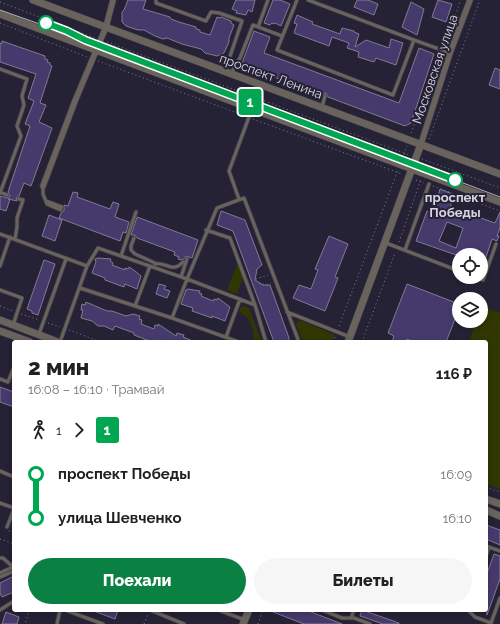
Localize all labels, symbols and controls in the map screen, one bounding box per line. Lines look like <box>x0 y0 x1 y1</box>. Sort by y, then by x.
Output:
street label: Московская улица <box>409 12 461 126</box>
unlabelled marker <box>38 15 54 31</box>
street label: проспект Ленина <box>217 50 325 102</box>
line badge: 1 <box>237 89 263 115</box>
text: 1 <box>247 94 253 110</box>
marker: проспект Победы <box>447 172 463 188</box>
place label: проспект Победы <box>425 190 486 220</box>
map controls <box>452 248 488 328</box>
button: locate <box>452 248 488 284</box>
button: layers <box>452 292 488 328</box>
text: 2 мин <box>28 354 89 380</box>
text: 116 ₽ <box>436 365 472 383</box>
text: 16:08 – 16:10 · Трамвай <box>28 382 164 397</box>
icon: walk <box>28 419 50 441</box>
icon: forward <box>68 419 90 441</box>
text: 1 <box>104 422 111 438</box>
text: 1 <box>56 423 62 438</box>
text: проспект Победы <box>58 465 191 483</box>
text: 16:09 <box>441 467 472 482</box>
text: улица Шевченко <box>58 509 182 527</box>
text: 16:10 <box>443 511 472 526</box>
button: Поехали <box>28 558 246 604</box>
button: Билеты <box>254 558 472 604</box>

